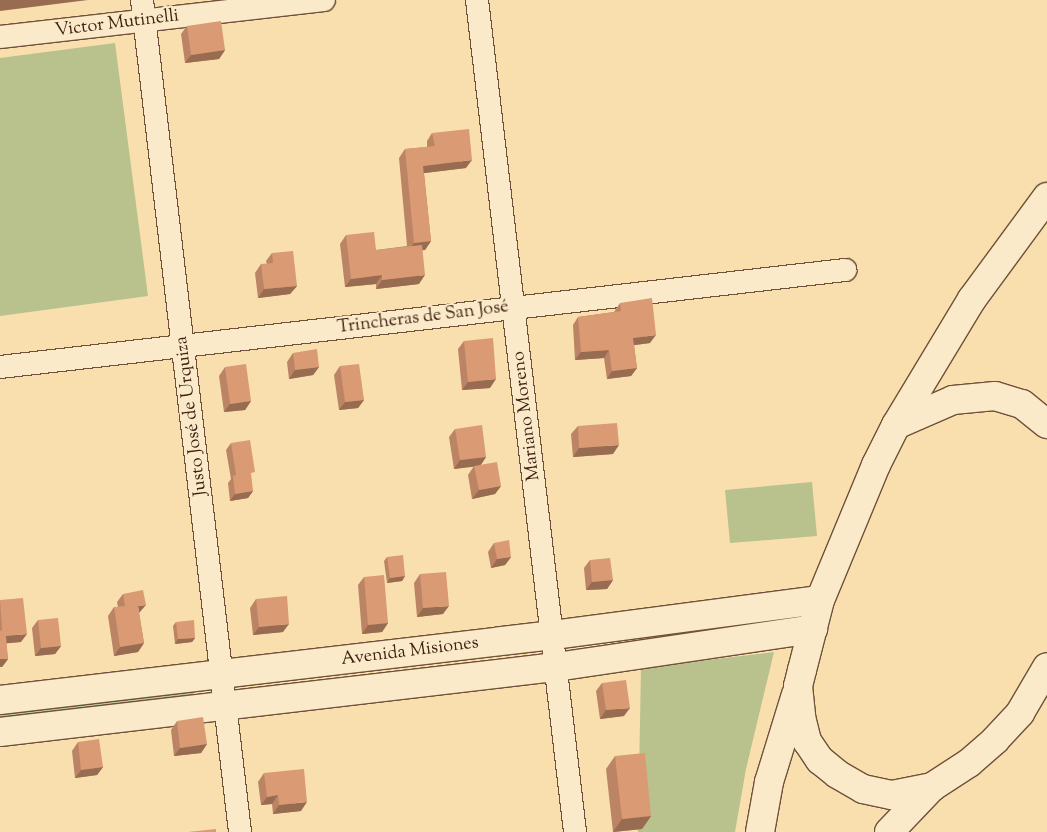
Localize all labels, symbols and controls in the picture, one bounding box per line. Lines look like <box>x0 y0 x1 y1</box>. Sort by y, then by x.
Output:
street label: Victor Mutinelli <box>54 6 180 42</box>
street label: Trincheras de San José <box>336 297 510 339</box>
street label: Justo José de Urquiza <box>171 335 213 497</box>
street label: Mariano Moreno <box>508 350 546 482</box>
street label: Avenida Misiones <box>340 633 480 671</box>

